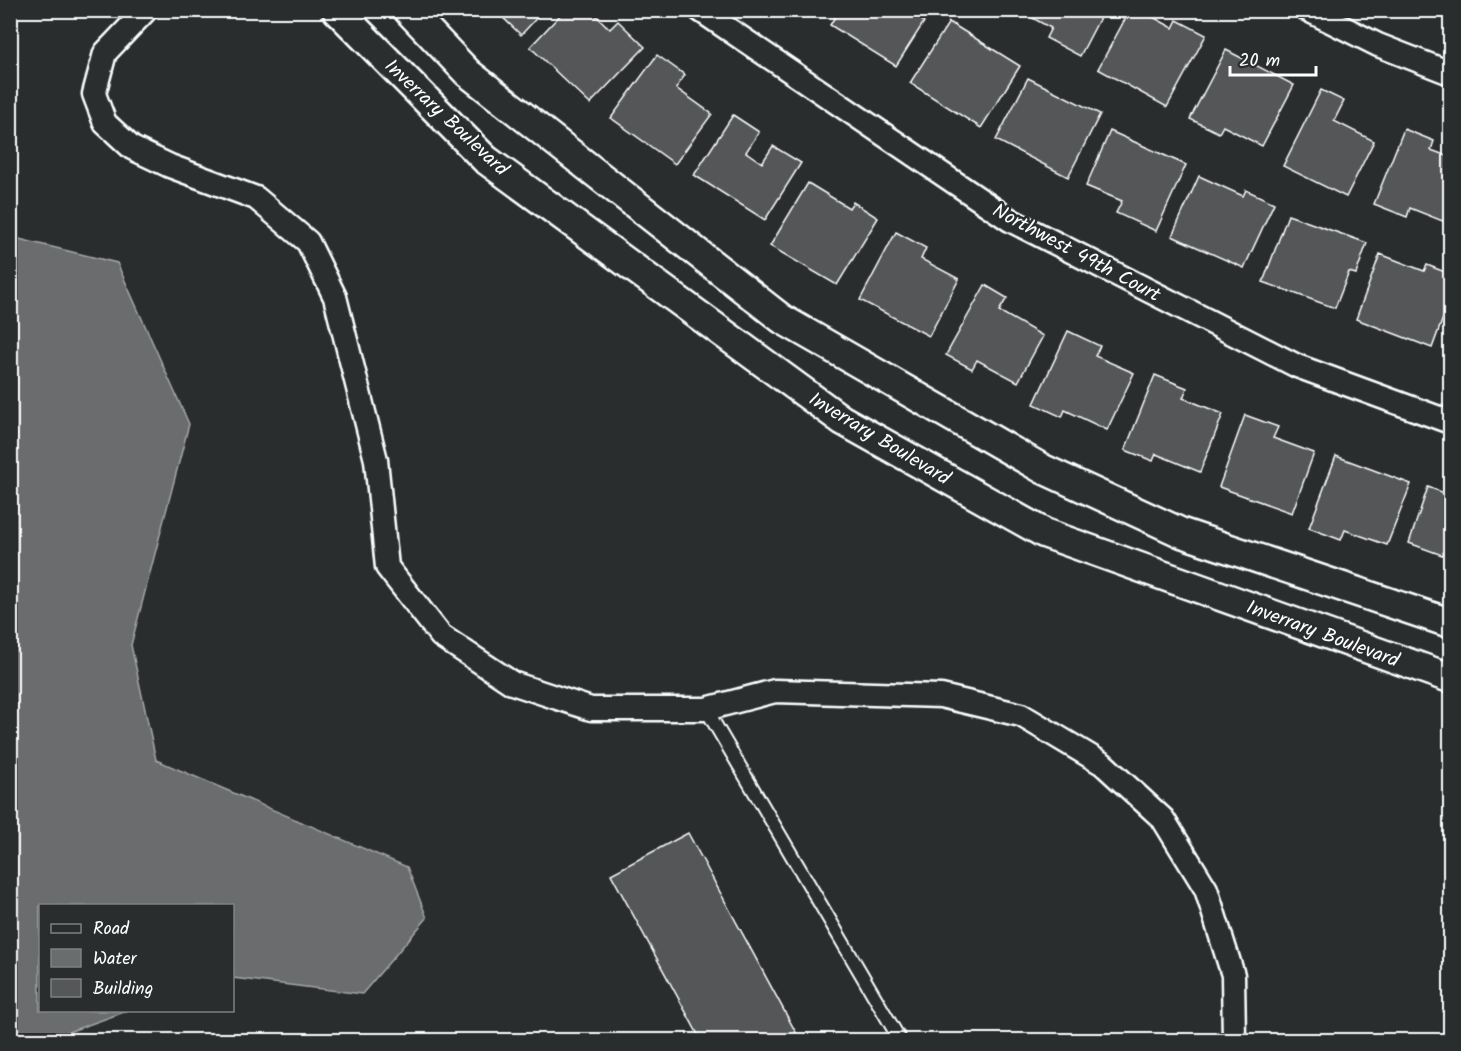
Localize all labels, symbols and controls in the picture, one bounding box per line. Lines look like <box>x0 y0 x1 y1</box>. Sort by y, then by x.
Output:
scale bar <box>1230 39 1316 77</box>
text: 20 m <box>1239 47 1280 76</box>
street label: Inverrary Boulevard <box>376 52 516 186</box>
street label: Northwest 49th Court <box>986 196 1166 312</box>
street label: Inverrary Boulevard <box>802 385 957 495</box>
street label: Inverrary Boulevard <box>1241 592 1404 678</box>
legend <box>39 904 234 1012</box>
text: Road <box>93 915 130 944</box>
text: Water <box>93 945 138 974</box>
text: Building <box>93 975 153 1004</box>

